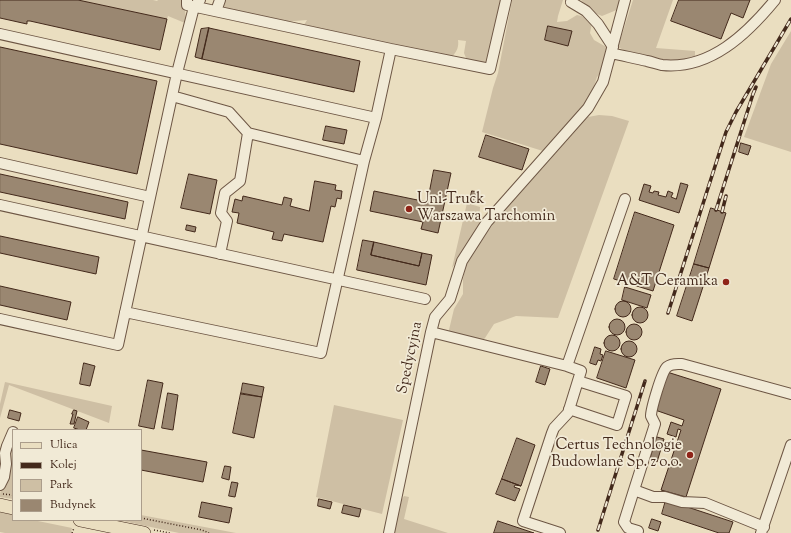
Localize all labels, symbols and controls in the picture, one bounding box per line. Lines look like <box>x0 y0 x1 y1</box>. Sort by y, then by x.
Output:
place label: Uni-Truck Warszawa Tarchomin <box>417 191 555 226</box>
marker: Uni-Truck Warszawa Tarchomin <box>404 204 414 214</box>
place label: A&T Ceramika <box>616 273 718 291</box>
marker: A&T Ceramika <box>721 277 731 287</box>
street label: Spedycyjna <box>395 320 427 396</box>
legend <box>12 429 142 521</box>
text: Ulica <box>50 436 77 454</box>
place label: Certus Technologie Budowlane Sp. z o.o. <box>551 437 682 472</box>
marker: Certus Technologie Budowlane Sp. z o.o. <box>685 450 695 460</box>
text: Kolej <box>50 456 77 474</box>
text: Park <box>50 476 73 494</box>
text: Budynek <box>50 496 96 514</box>

